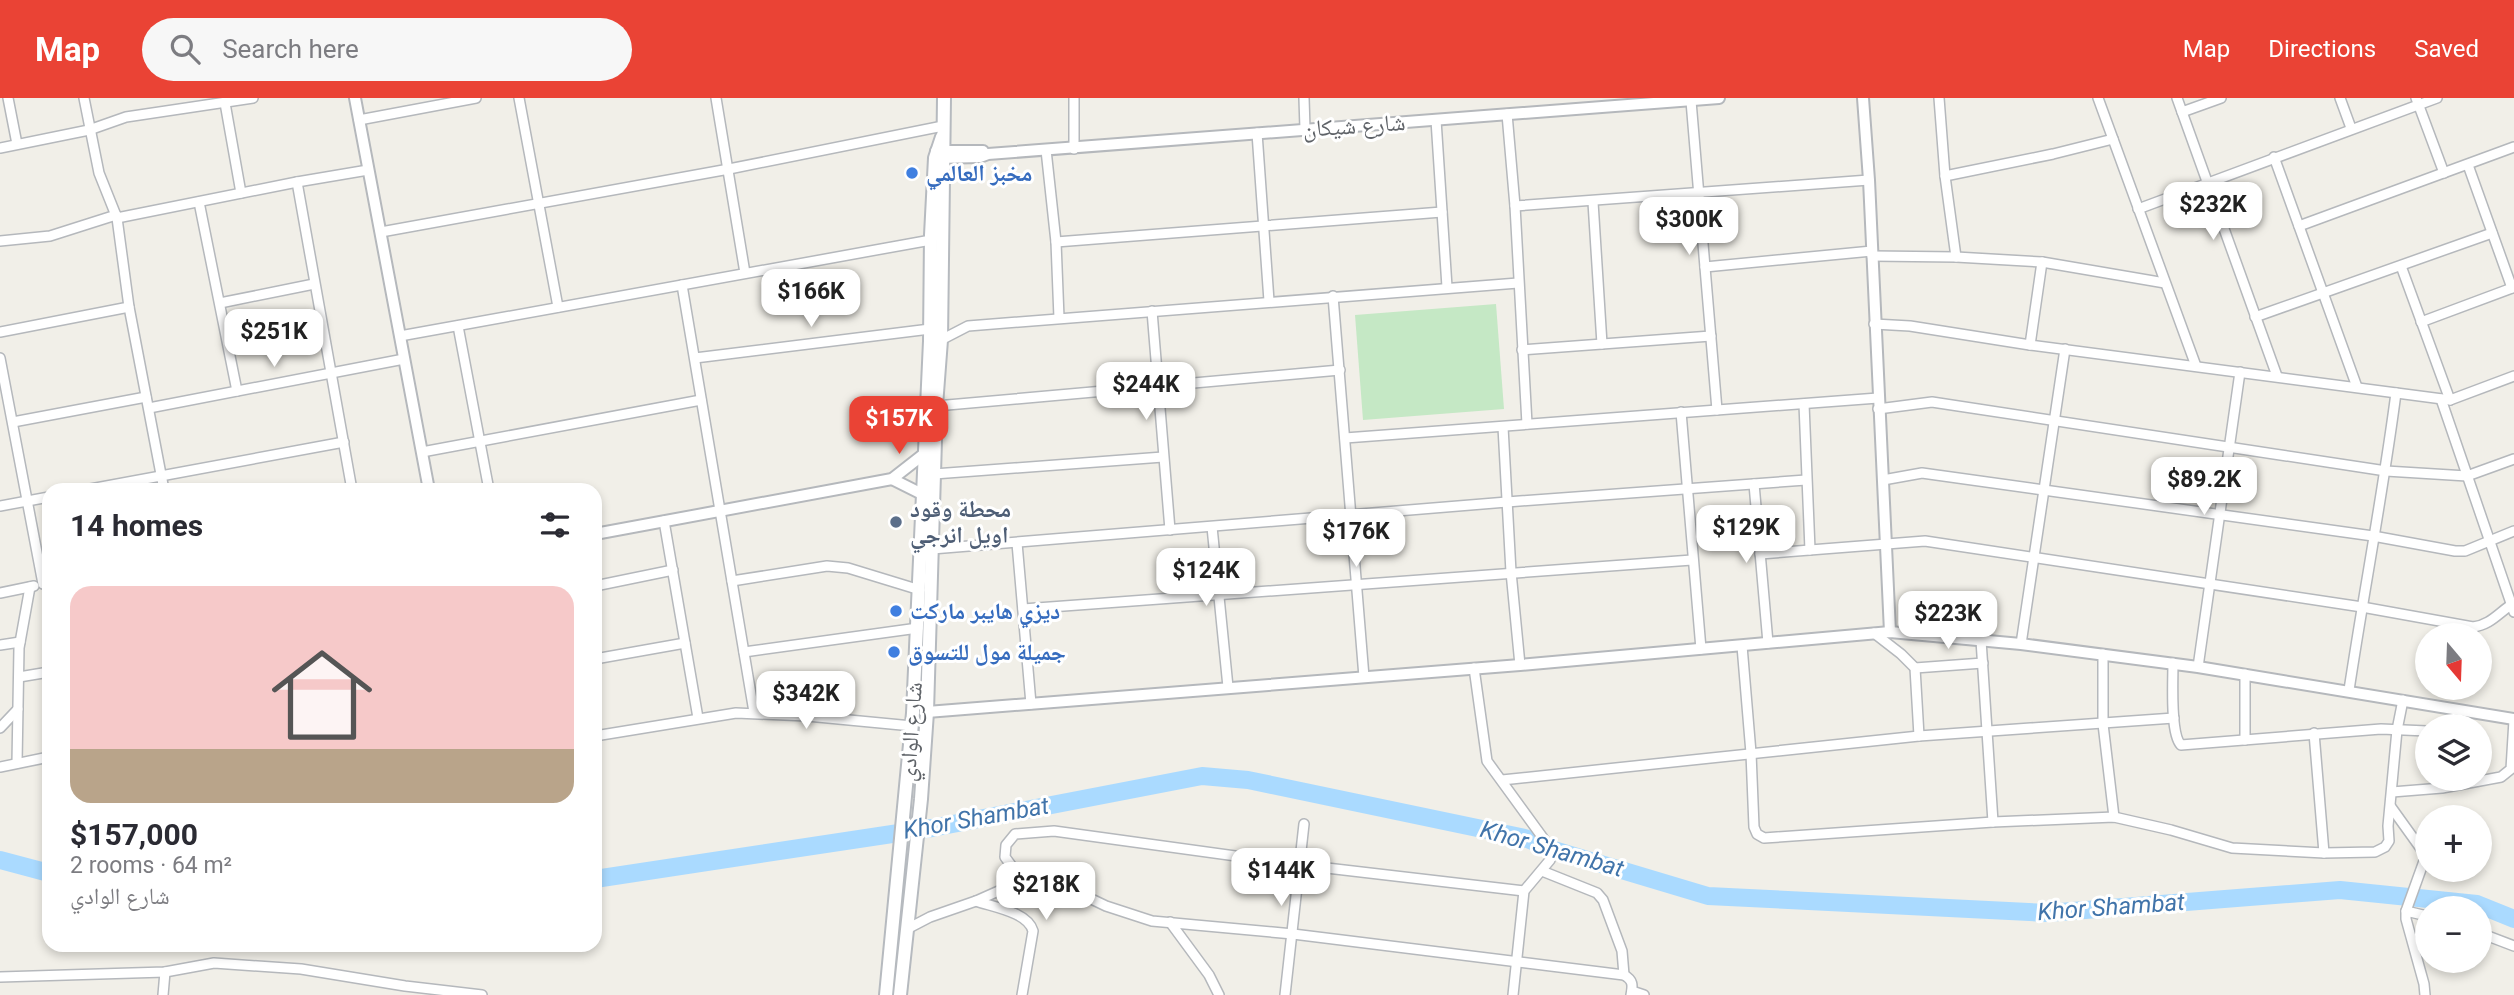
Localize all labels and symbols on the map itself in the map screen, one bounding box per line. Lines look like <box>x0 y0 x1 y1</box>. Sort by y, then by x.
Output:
street label: شارع شيكان <box>1302 109 1406 144</box>
place label: مخبز العالمي <box>926 160 1032 191</box>
marker: مخبز العالمي <box>904 165 920 181</box>
pin: $232K <box>2164 183 2262 242</box>
pin: $300K <box>1640 198 1738 257</box>
pin: $166K <box>762 270 860 329</box>
pin: $251K <box>225 310 323 369</box>
pin: $244K <box>1097 362 1195 422</box>
pin: $157K <box>850 396 948 456</box>
pin: $89.2K <box>2147 458 2261 517</box>
place label: محطة وقود اويل انرجي <box>910 496 1011 553</box>
pin: $129K <box>1697 505 1795 565</box>
pin: $176K <box>1307 510 1405 569</box>
marker: محطة وقود اويل انرجي <box>888 514 904 530</box>
pin: $124K <box>1157 548 1255 608</box>
pin: $223K <box>1899 592 1997 651</box>
place label: ديزي هايبر ماركت <box>910 598 1060 629</box>
marker: ديزي هايبر ماركت <box>888 603 904 619</box>
north arrow <box>2415 623 2492 700</box>
place label: جميلة مول للتسوق <box>908 639 1066 666</box>
marker: جميلة مول للتسوق <box>886 644 902 660</box>
pin: $342K <box>757 672 855 731</box>
street label: شارع الوادي <box>894 681 933 783</box>
water label: Khor Shambat <box>901 791 1051 845</box>
water label: Khor Shambat <box>1477 815 1627 883</box>
pin: $144K <box>1232 848 1330 908</box>
pin: $218K <box>997 862 1095 922</box>
water label: Khor Shambat <box>2036 888 2186 926</box>

